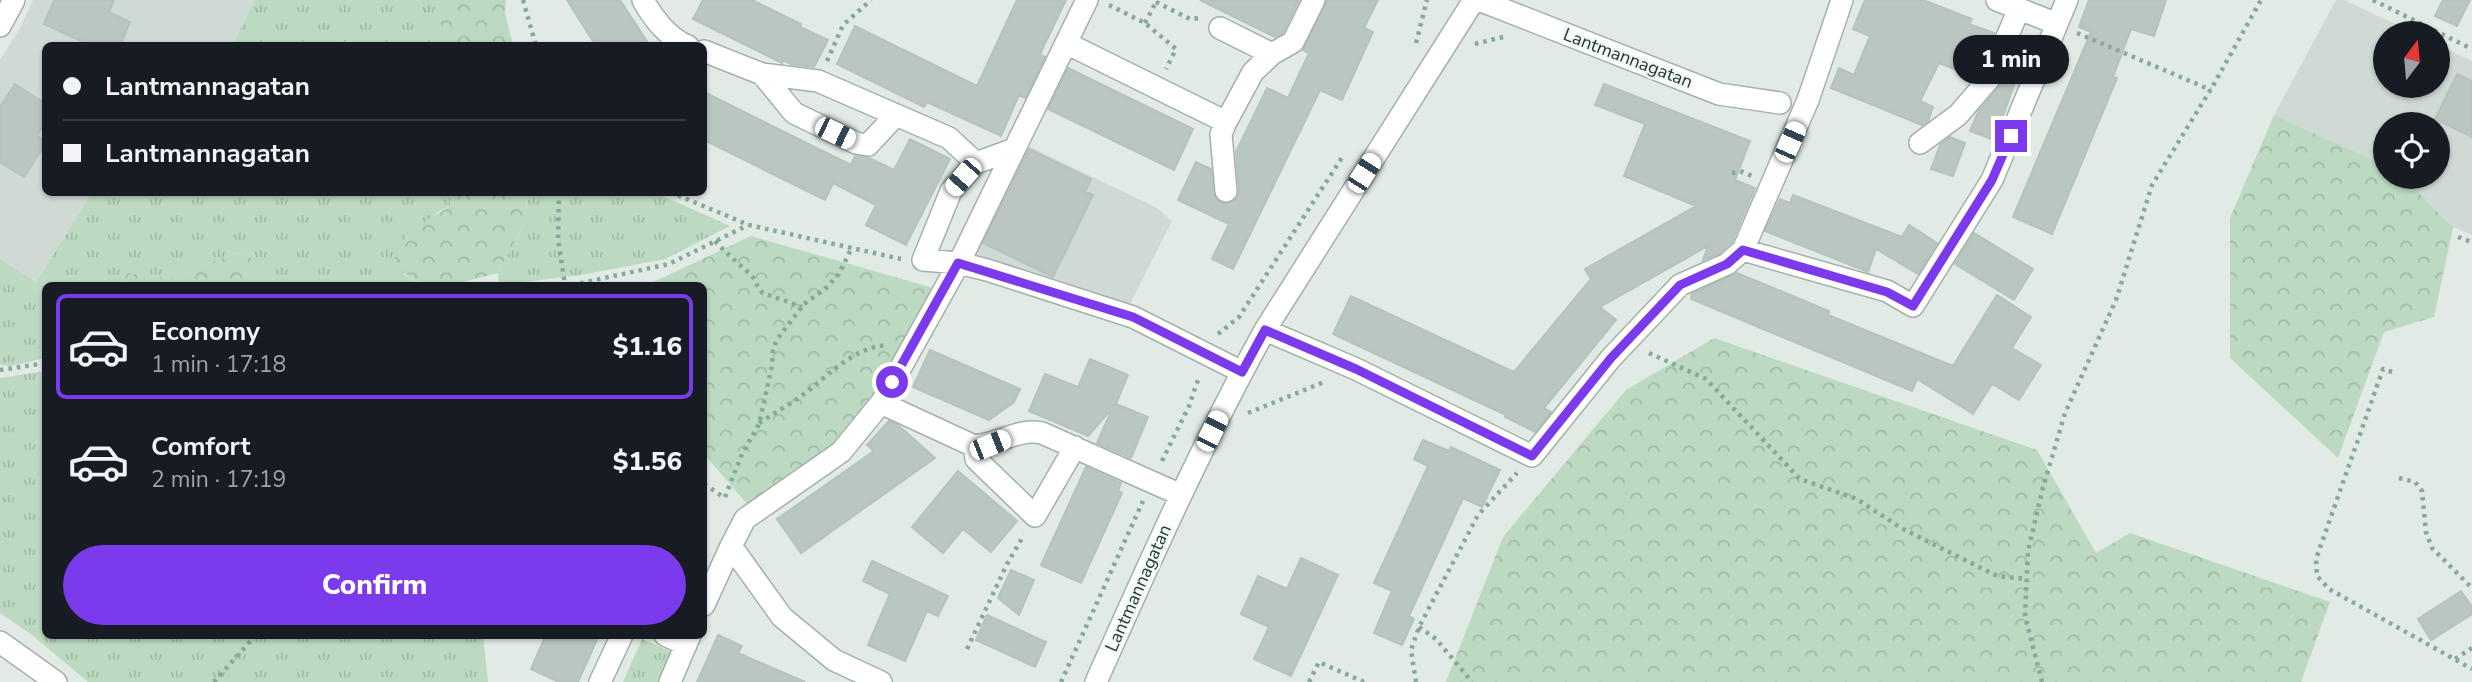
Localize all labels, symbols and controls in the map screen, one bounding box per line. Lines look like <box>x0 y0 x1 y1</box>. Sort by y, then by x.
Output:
north arrow <box>2373 21 2450 98</box>
map controls <box>2373 21 2450 189</box>
street label: Lantmannagatan <box>1560 22 1696 94</box>
callout: 1 min <box>1953 34 2069 83</box>
text: 1 min <box>1981 44 2041 75</box>
text: Lantmannagatan <box>105 69 310 104</box>
button: locate <box>2373 112 2450 189</box>
car <box>812 114 859 152</box>
car <box>1772 119 1809 165</box>
route end <box>1995 120 2027 152</box>
text: Lantmannagatan <box>105 136 310 171</box>
car <box>1344 150 1385 196</box>
car <box>942 154 985 200</box>
text: Economy <box>151 314 260 349</box>
icon: car <box>67 315 130 378</box>
text: $1.16 <box>613 329 682 364</box>
text: 1 min · 17:18 <box>151 349 286 380</box>
route start <box>876 366 908 398</box>
car <box>1194 408 1231 454</box>
car <box>967 427 1014 463</box>
text: Comfort <box>151 429 251 464</box>
icon: car <box>67 430 130 493</box>
text: $1.56 <box>613 444 682 479</box>
text: 2 min · 17:19 <box>151 464 286 495</box>
street label: Lantmannagatan <box>1099 521 1177 655</box>
button: Confirm <box>63 545 686 625</box>

